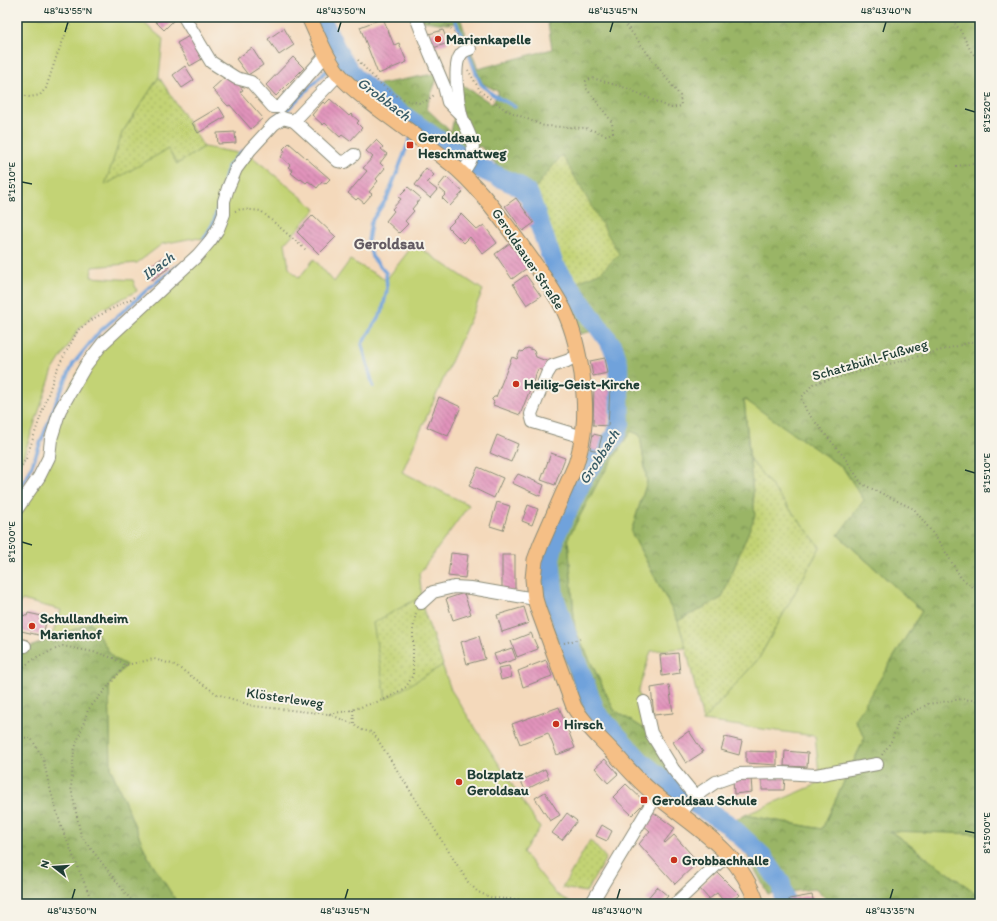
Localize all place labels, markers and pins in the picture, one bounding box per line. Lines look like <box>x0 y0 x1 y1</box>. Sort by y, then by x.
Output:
place label: Marienkapelle <box>446 31 531 48</box>
marker: Marienkapelle <box>433 34 443 44</box>
place label: Geroldsau Heschmattweg <box>418 129 507 162</box>
marker: Geroldsau Heschmattweg <box>405 140 415 150</box>
place label: Heilig-Geist-Kirche <box>524 376 640 393</box>
marker: Heilig-Geist-Kirche <box>511 379 521 389</box>
place label: Schullandheim Marienhof <box>40 610 129 643</box>
marker: Schullandheim Marienhof <box>27 621 37 631</box>
place label: Hirsch <box>564 716 604 733</box>
marker: Hirsch <box>551 719 561 729</box>
place label: Bolzplatz Geroldsau <box>467 766 529 799</box>
marker: Bolzplatz Geroldsau <box>454 777 464 787</box>
place label: Geroldsau Schule <box>652 792 757 809</box>
marker: Geroldsau Schule <box>639 795 649 805</box>
place label: Grobbachhalle <box>682 852 769 869</box>
marker: Grobbachhalle <box>669 855 679 865</box>

